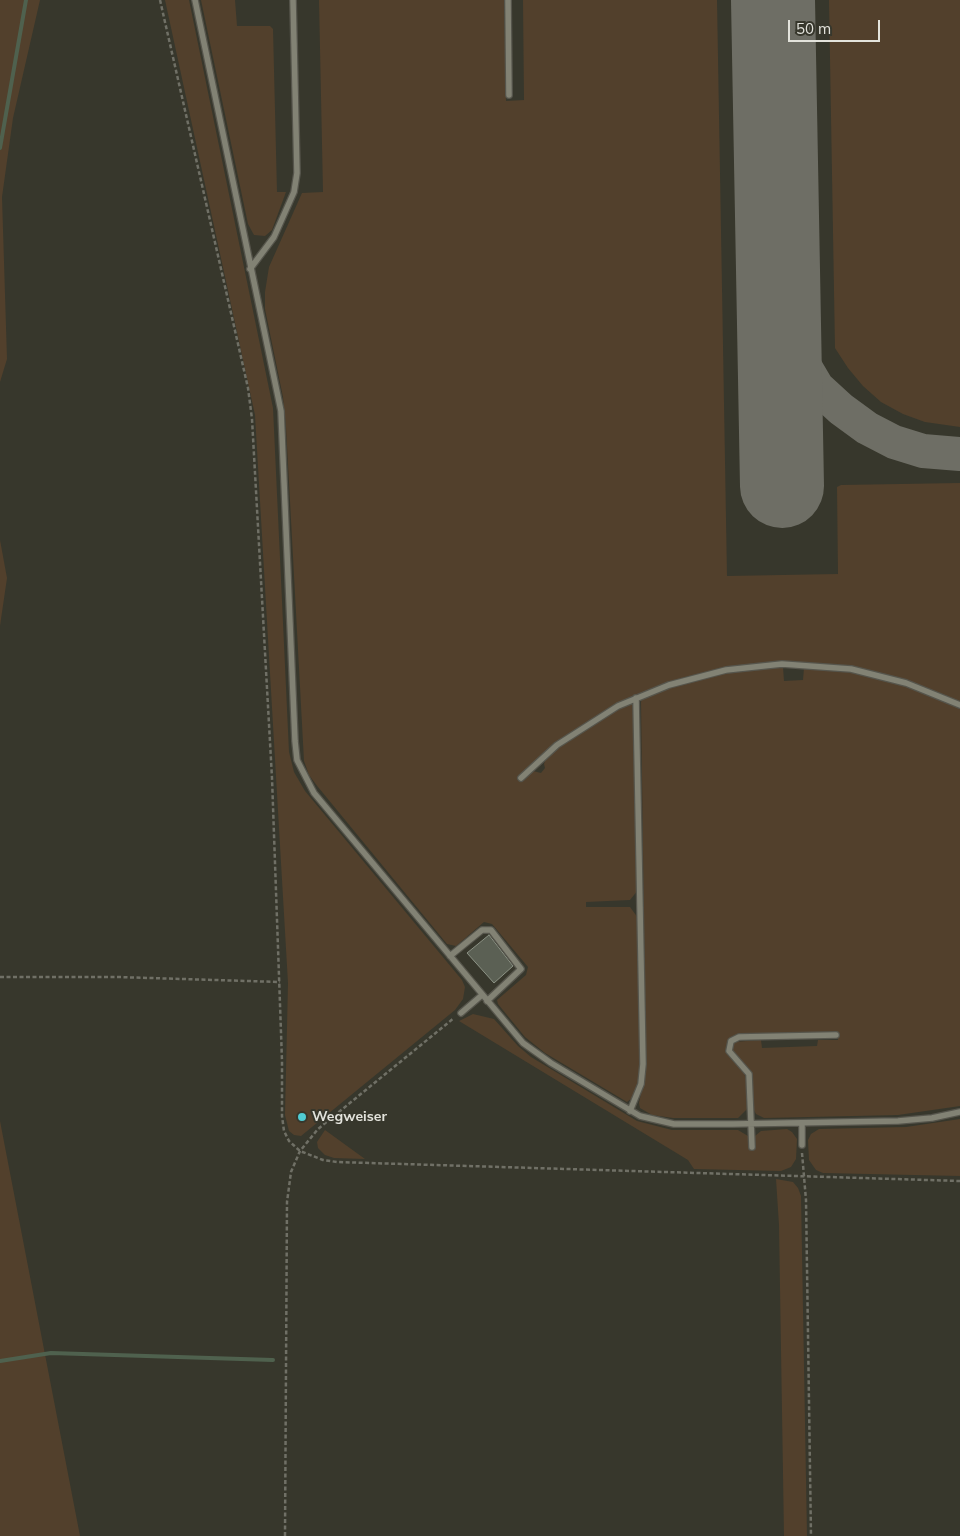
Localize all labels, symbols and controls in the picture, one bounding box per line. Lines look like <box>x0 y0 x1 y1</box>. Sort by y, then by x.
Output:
scale bar <box>790 10 882 42</box>
text: 50 m <box>796 19 831 38</box>
place label: Wegweiser <box>312 1109 387 1125</box>
marker: Wegweiser <box>296 1111 308 1123</box>

